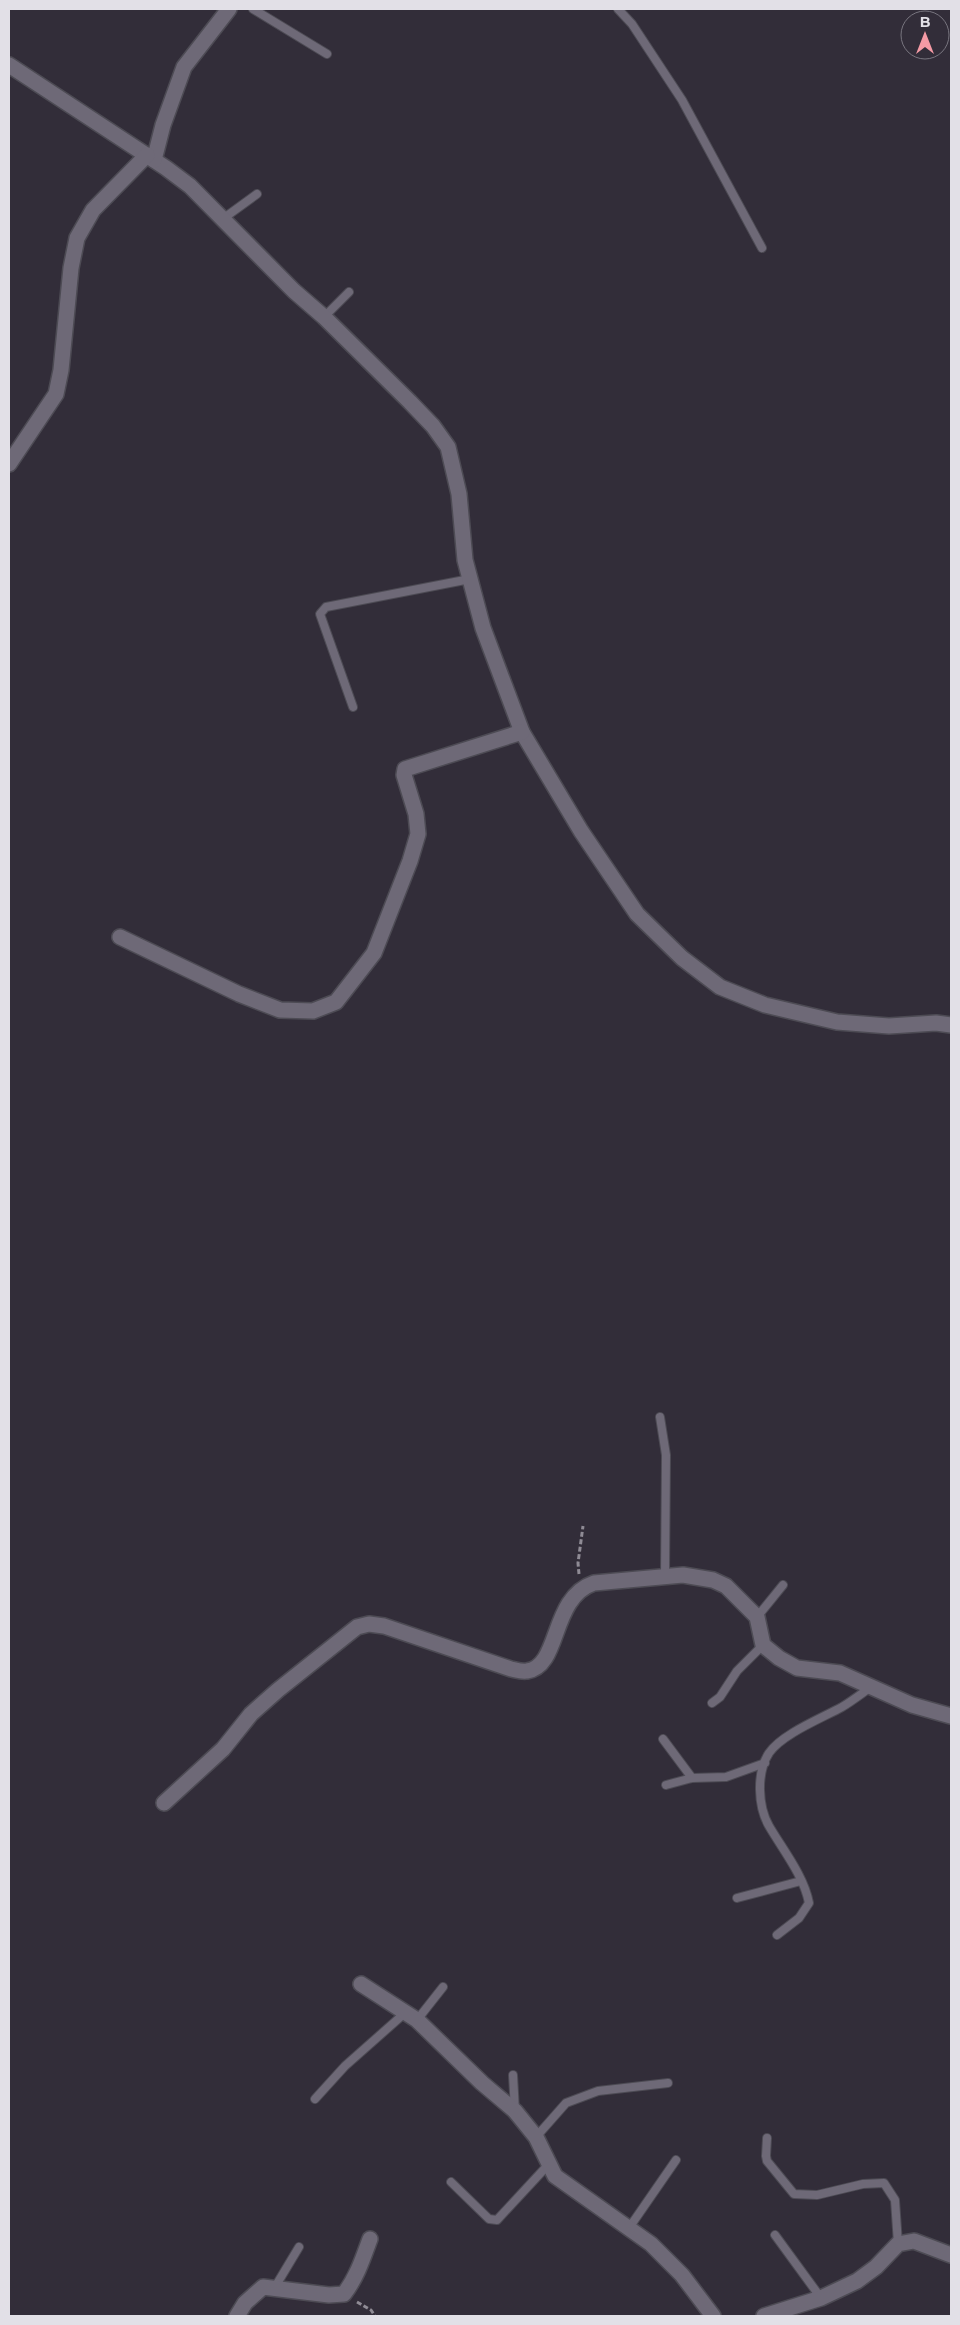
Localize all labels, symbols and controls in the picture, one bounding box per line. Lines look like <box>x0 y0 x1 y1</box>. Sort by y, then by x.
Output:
north arrow <box>900 10 950 60</box>
text: B <box>920 13 931 31</box>

